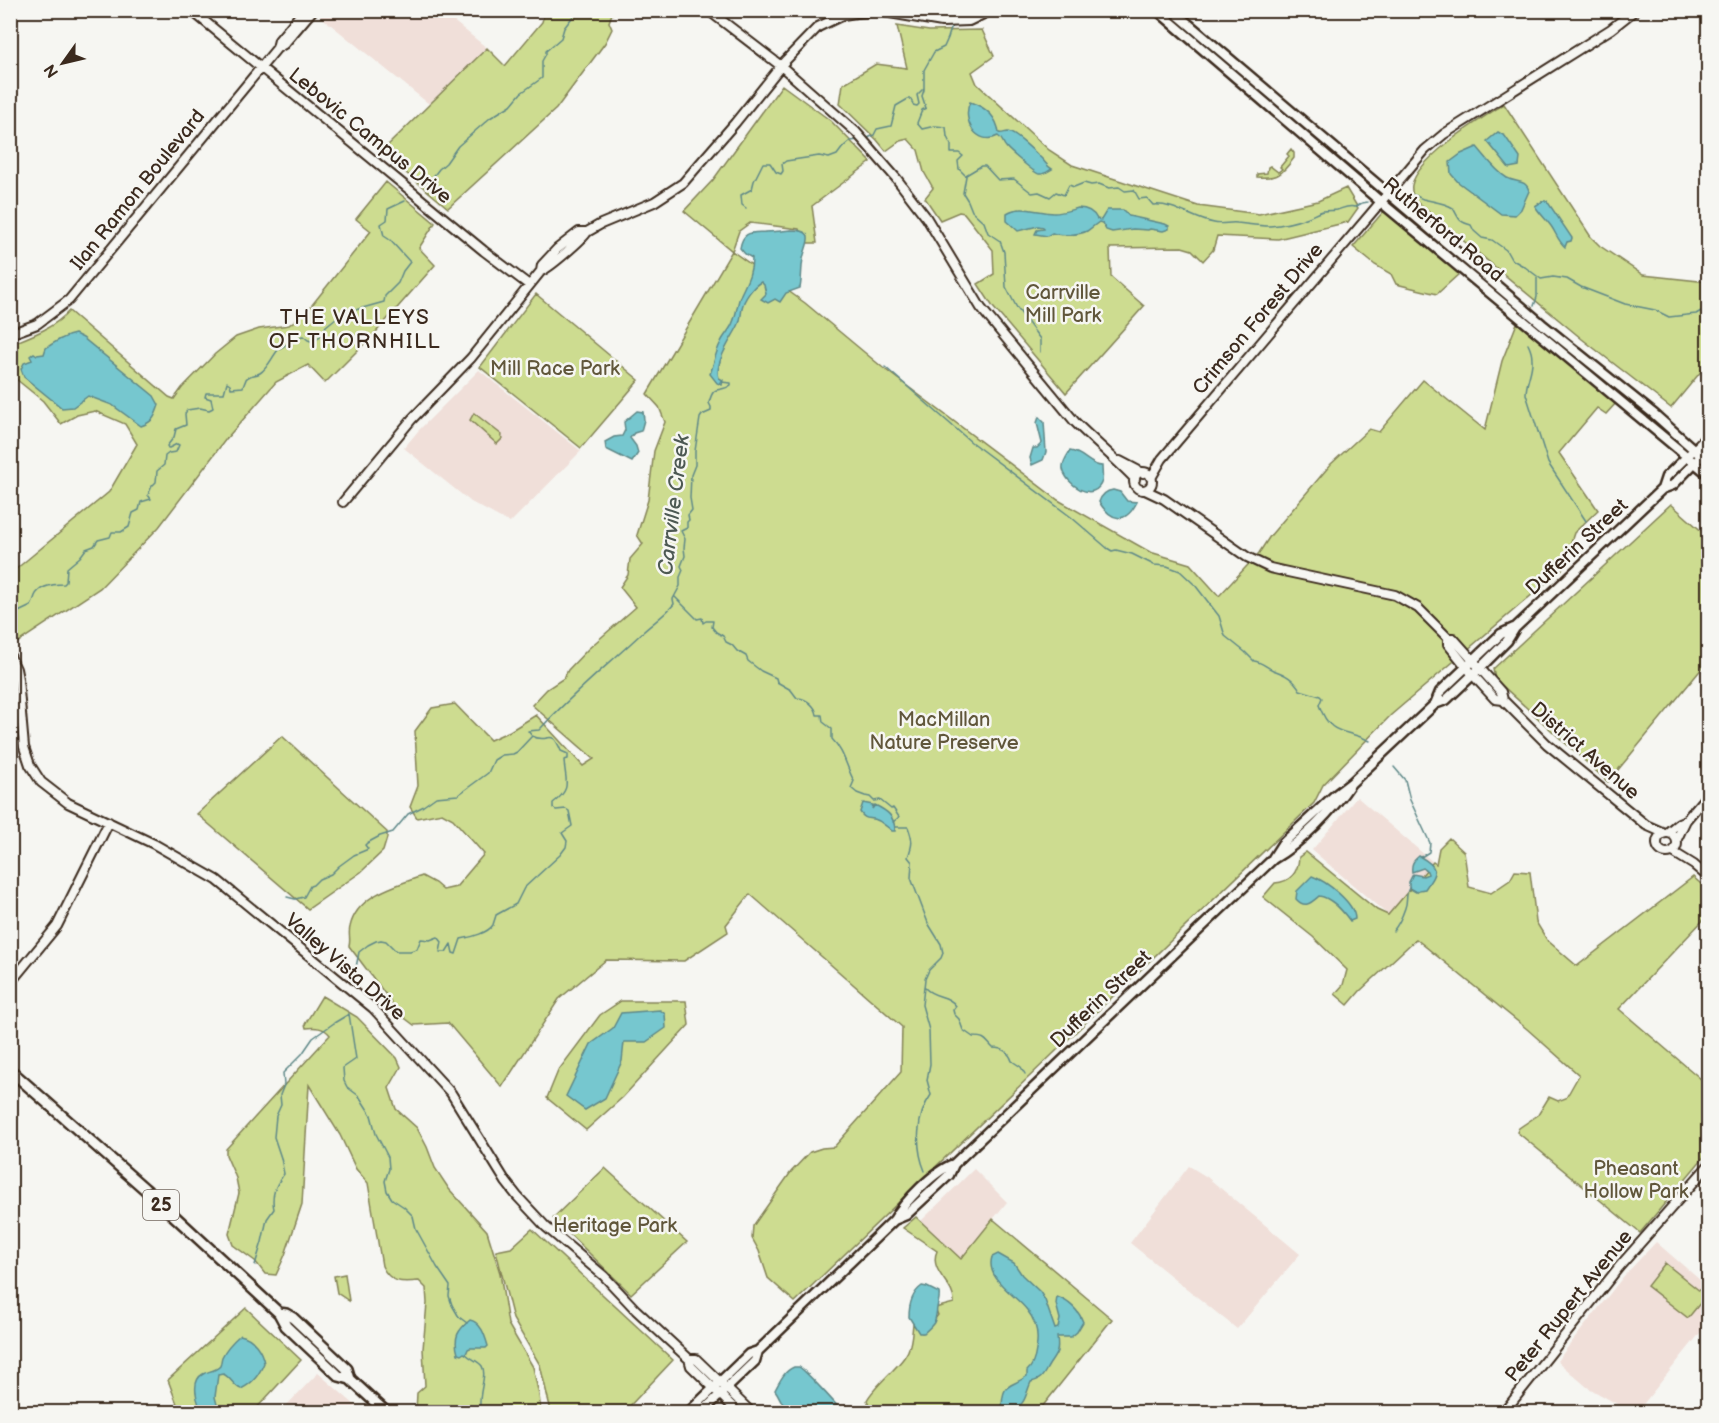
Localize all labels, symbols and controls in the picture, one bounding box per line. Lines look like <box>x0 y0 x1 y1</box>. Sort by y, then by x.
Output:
north arrow <box>33 33 93 93</box>
text: N <box>41 60 63 81</box>
street label: Lebovic Campus Drive <box>284 63 456 209</box>
street label: Ilan Ramon Boulevard <box>66 105 210 275</box>
street label: Rutherford Road <box>1378 172 1508 288</box>
street label: Crimson Forest Drive <box>1188 238 1328 400</box>
park label: Carrville Mill Park <box>1025 281 1101 328</box>
district label: THE VALLEYS OF THORNHILL <box>269 305 441 354</box>
park label: Mill Race Park <box>490 357 620 381</box>
water label: Carrville Creek <box>653 433 695 577</box>
street label: Dufferin Street <box>1521 494 1633 600</box>
street label: District Avenue <box>1526 697 1644 805</box>
park label: MacMillan Nature Preserve <box>869 708 1019 755</box>
street label: Valley Vista Drive <box>280 908 410 1026</box>
street label: Dufferin Street <box>1046 945 1156 1053</box>
park label: Pheasant Hollow Park <box>1584 1157 1689 1204</box>
road number: 25 <box>143 1190 179 1220</box>
park label: Heritage Park <box>553 1214 677 1238</box>
street label: Peter Rupert Avenue <box>1500 1225 1638 1387</box>

